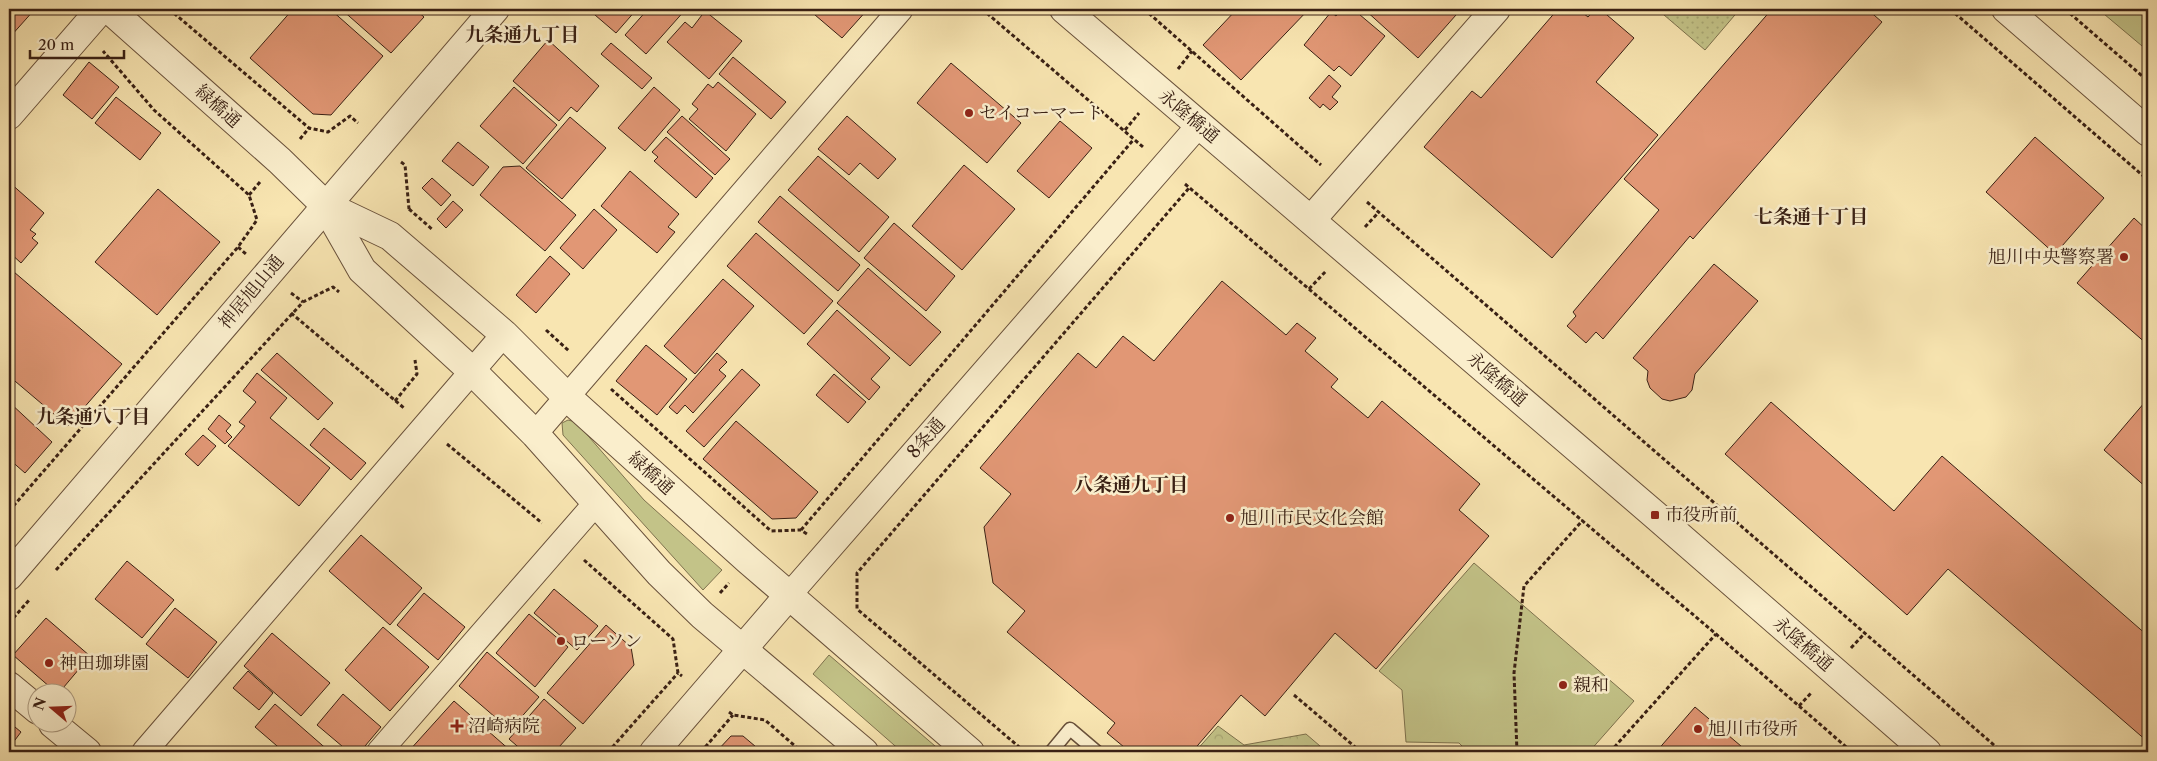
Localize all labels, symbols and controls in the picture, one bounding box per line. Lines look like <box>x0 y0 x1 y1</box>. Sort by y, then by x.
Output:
district label: 九条通九丁目 <box>465 23 579 46</box>
scale bar <box>30 28 124 60</box>
text: 20 m <box>38 35 74 54</box>
street label: 緑橋通 <box>191 80 245 132</box>
street label: 永隆橋通 <box>1154 84 1224 148</box>
place label: セイコーマート <box>979 102 1104 124</box>
marker: セイコーマート <box>963 107 975 119</box>
district label: 七条通十丁目 <box>1754 205 1868 228</box>
place label: 旭川中央警察署 <box>1988 246 2114 268</box>
street label: 神居旭山通 <box>214 250 288 334</box>
marker: 旭川中央警察署 <box>2118 251 2130 263</box>
street label: 永隆橋通 <box>1463 347 1531 411</box>
district label: 九条通八丁目 <box>36 405 150 428</box>
street label: 8条通 <box>902 413 950 463</box>
street label: 緑橋通 <box>624 447 678 499</box>
district label: 八条通九丁目 <box>1074 473 1188 496</box>
place label: 市役所前 <box>1665 504 1737 526</box>
place label: 旭川市民文化会館 <box>1240 507 1384 529</box>
marker: 市役所前 <box>1649 509 1661 521</box>
marker: 旭川市民文化会館 <box>1224 512 1236 524</box>
street label: 永隆橋通 <box>1769 612 1837 676</box>
place label: ローソン <box>571 630 642 652</box>
marker: ローソン <box>555 635 567 647</box>
place label: 神田珈琲園 <box>59 652 149 674</box>
marker: 神田珈琲園 <box>43 657 55 669</box>
place label: 親和 <box>1573 674 1609 696</box>
marker: 親和 <box>1557 679 1569 691</box>
north arrow <box>28 684 78 734</box>
text: N <box>29 695 50 712</box>
place label: 沼崎病院 <box>468 715 540 737</box>
place label: 旭川市役所 <box>1708 718 1798 740</box>
marker: 沼崎病院 <box>450 719 464 733</box>
marker: 旭川市役所 <box>1692 723 1704 735</box>

